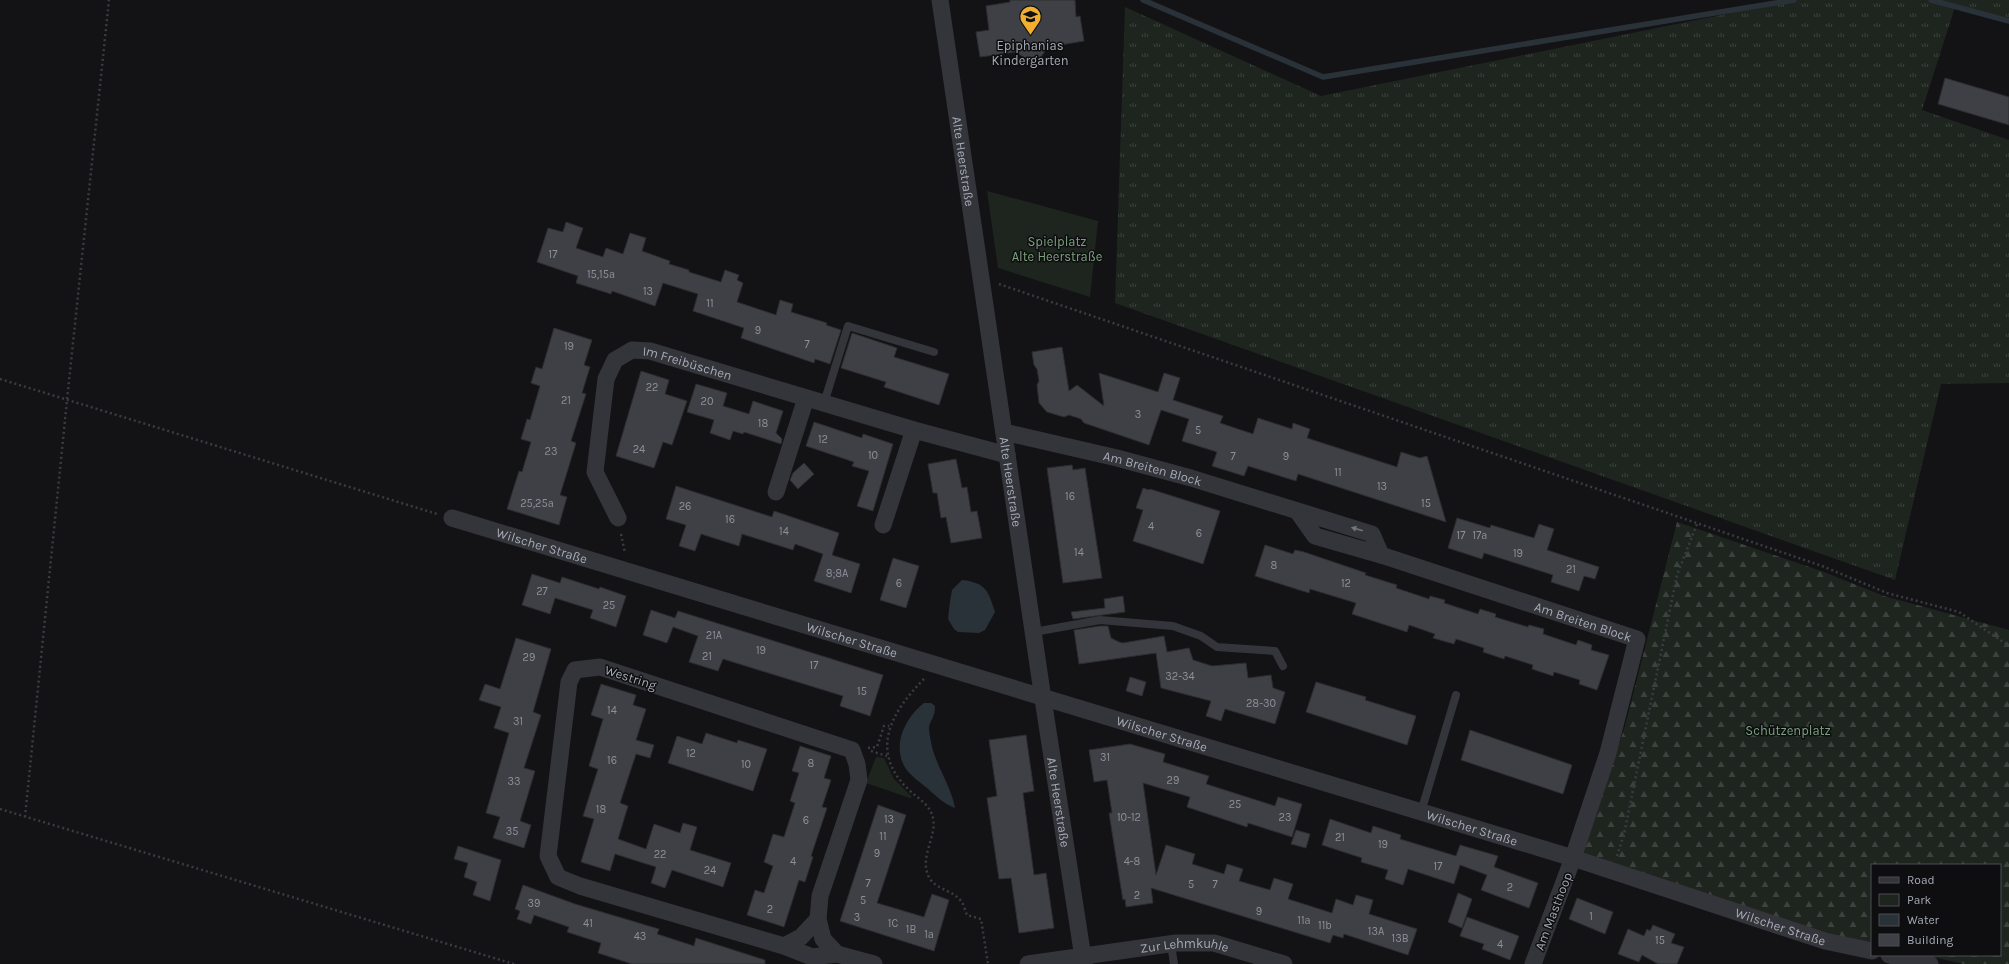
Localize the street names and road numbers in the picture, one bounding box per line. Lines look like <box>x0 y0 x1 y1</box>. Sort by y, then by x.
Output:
street label: Alte Heerstraße <box>949 115 977 208</box>
street label: Im Freibüschen <box>642 343 734 383</box>
street label: Alte Heerstraße <box>996 436 1025 528</box>
street label: Am Breiten Block <box>1102 448 1204 489</box>
street label: Wilscher Straße <box>494 525 589 567</box>
street label: Am Breiten Block <box>1533 599 1634 645</box>
street label: Wilscher Straße <box>805 619 899 661</box>
street label: Westring <box>603 662 659 693</box>
street label: Wilscher Straße <box>1115 713 1210 755</box>
street label: Alte Heerstraße <box>1044 756 1073 849</box>
street label: Wilscher Straße <box>1425 807 1520 849</box>
street label: Am Masthoop <box>1532 870 1575 952</box>
street label: Wilscher Straße <box>1733 905 1828 949</box>
street label: Zur Lehmkuhle <box>1139 935 1231 956</box>

